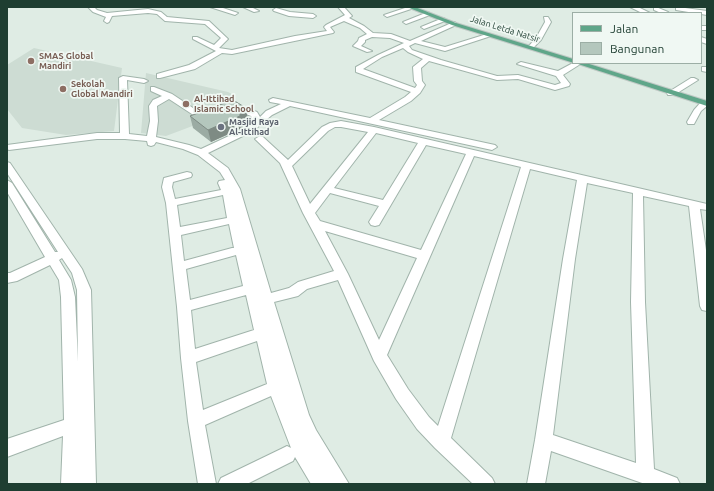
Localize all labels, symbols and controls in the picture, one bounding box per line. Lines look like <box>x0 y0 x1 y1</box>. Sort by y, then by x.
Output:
legend <box>572 12 702 64</box>
street label: Jalan Letda Natsir <box>469 13 541 45</box>
text: Jalan <box>610 22 638 35</box>
text: Bangunan <box>610 42 664 55</box>
place label: SMAS Global Mandiri <box>39 51 93 72</box>
marker: SMAS Global Mandiri <box>26 56 36 66</box>
place label: Sekolah Global Mandiri <box>71 79 133 100</box>
marker: Sekolah Global Mandiri <box>58 84 68 94</box>
place label: Al-Ittihad Islamic School <box>194 94 254 115</box>
marker: Al-Ittihad Islamic School <box>181 99 191 109</box>
place label: Masjid Raya Al-Ittihad <box>229 117 279 138</box>
marker: Masjid Raya Al-Ittihad <box>216 122 226 132</box>

